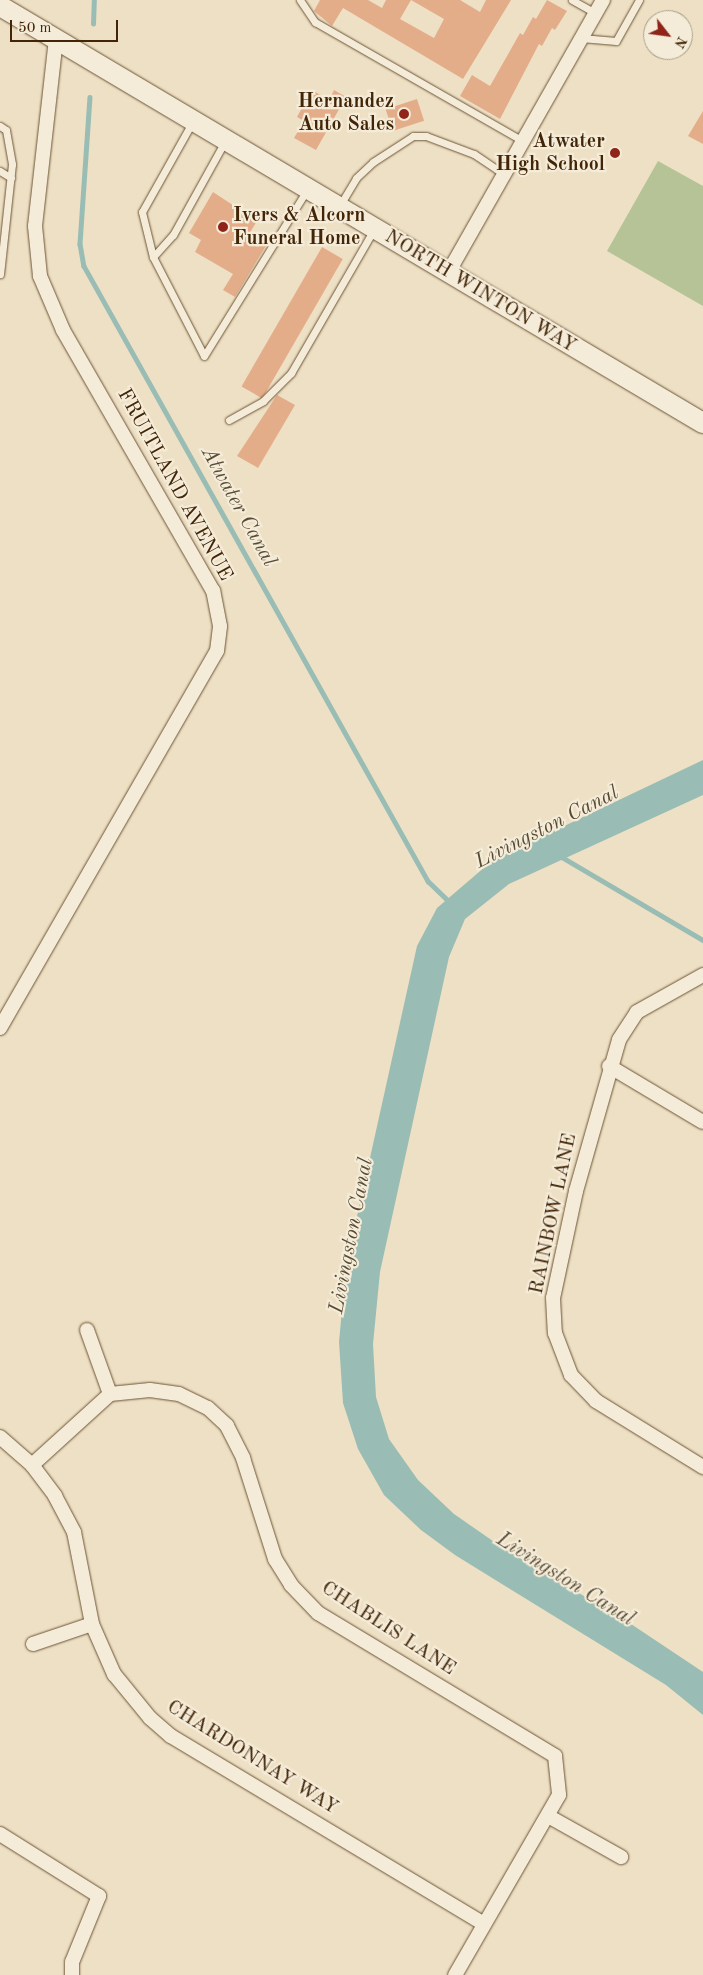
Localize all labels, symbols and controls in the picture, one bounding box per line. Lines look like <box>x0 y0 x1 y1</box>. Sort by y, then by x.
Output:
scale bar <box>12 10 120 42</box>
north arrow <box>643 10 693 60</box>
text: 50 m <box>18 21 52 36</box>
text: N <box>671 34 689 50</box>
place label: Hernandez Auto Sales <box>298 90 394 137</box>
marker: Hernandez Auto Sales <box>398 108 410 120</box>
place label: Atwater High School <box>495 130 605 177</box>
marker: Atwater High School <box>609 147 621 159</box>
place label: Ivers & Alcorn Funeral Home <box>233 204 365 251</box>
marker: Ivers & Alcorn Funeral Home <box>217 221 229 233</box>
street label: NORTH WINTON WAY <box>380 225 580 359</box>
street label: FRUITLAND AVENUE <box>111 385 237 585</box>
water label: Atwater Canal <box>195 443 281 571</box>
water label: Livingston Canal <box>471 781 623 875</box>
street label: RAINBOW LANE <box>525 1131 583 1297</box>
water label: Livingston Canal <box>325 1156 379 1316</box>
water label: Livingston Canal <box>491 1527 639 1633</box>
street label: CHABLIS LANE <box>316 1577 460 1681</box>
street label: CHARDONNAY WAY <box>162 1695 342 1821</box>

